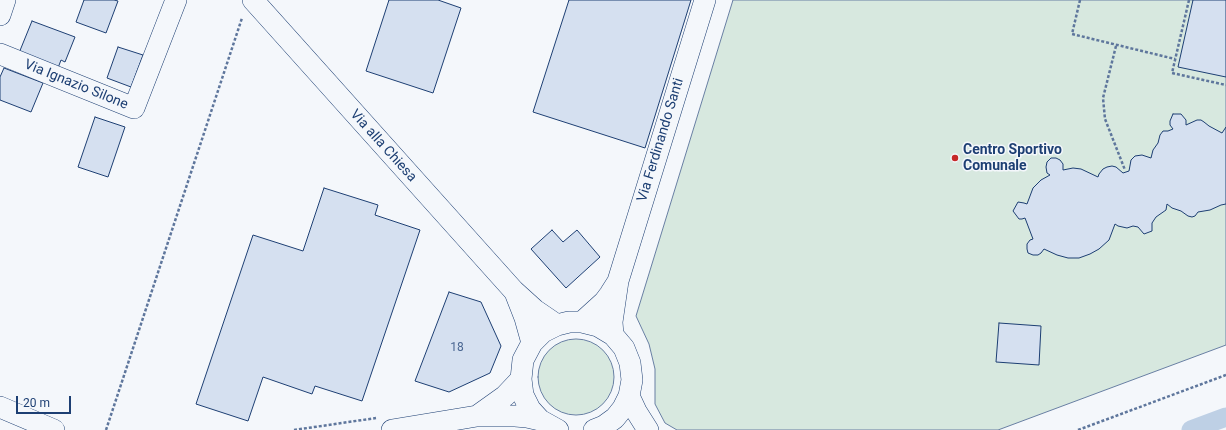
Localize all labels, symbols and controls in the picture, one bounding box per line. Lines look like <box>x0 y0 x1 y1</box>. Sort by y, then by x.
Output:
street label: Via Ignazio Silone <box>22 57 130 113</box>
street label: Via Ferdinando Santi <box>634 76 688 204</box>
street label: Via alla Chiesa <box>346 106 420 186</box>
place label: Centro Sportivo Comunale <box>963 142 1062 174</box>
marker: Centro Sportivo Comunale <box>950 153 960 163</box>
house number: 18 <box>450 341 464 355</box>
scale bar <box>18 388 73 414</box>
text: 20 m <box>23 396 50 410</box>

